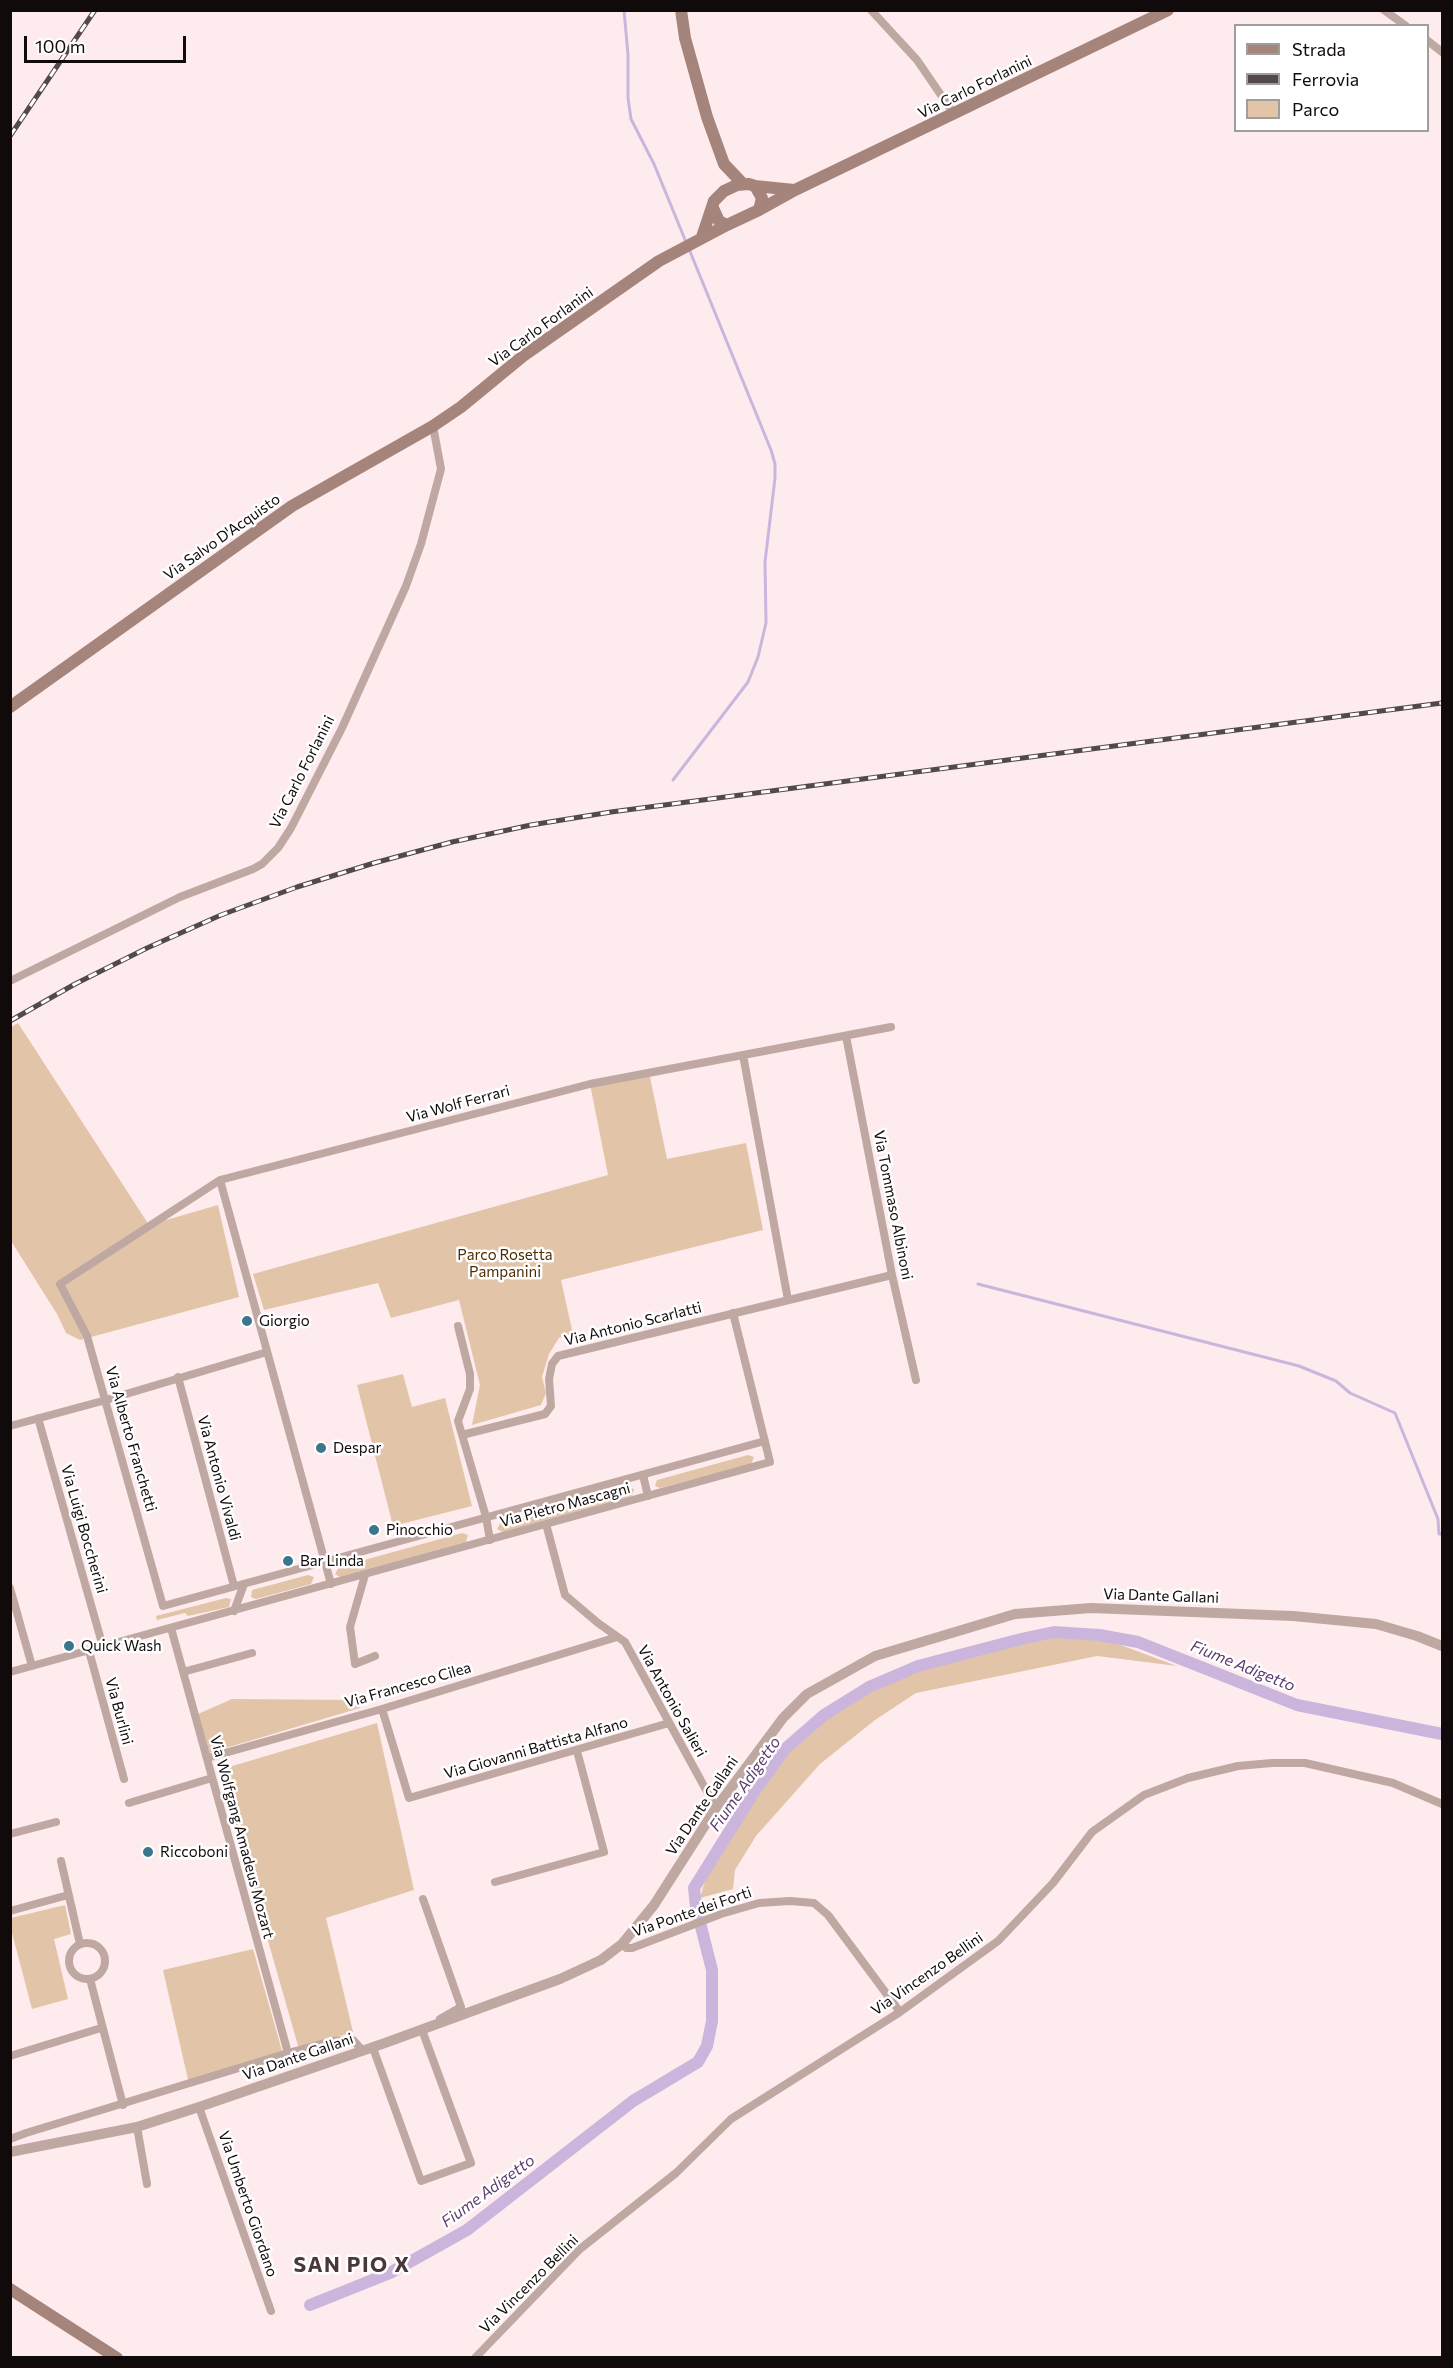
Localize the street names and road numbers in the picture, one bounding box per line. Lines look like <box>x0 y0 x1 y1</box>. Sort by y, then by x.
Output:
street label: Via Carlo Forlanini <box>915 52 1035 122</box>
street label: Via Carlo Forlanini <box>485 283 597 371</box>
street label: Via Salvo D'Acquisto <box>160 490 284 584</box>
street label: Via Carlo Forlanini <box>266 712 338 832</box>
street label: Via Wolf Ferrari <box>404 1082 512 1126</box>
street label: Via Tommaso Albinoni <box>870 1129 916 1281</box>
street label: Via Antonio Scarlatti <box>562 1298 704 1350</box>
street label: Via Alberto Franchetti <box>102 1364 160 1514</box>
street label: Via Antonio Vivaldi <box>194 1413 244 1543</box>
street label: Via Luigi Boccherini <box>57 1463 111 1595</box>
street label: Via Pietro Mascagni <box>498 1479 632 1531</box>
street label: Via Dante Gallani <box>1103 1585 1219 1607</box>
street label: Via Antonio Salieri <box>634 1642 710 1760</box>
street label: Via Francesco Cilea <box>343 1658 473 1712</box>
street label: Via Burlini <box>101 1675 137 1747</box>
street label: Via Giovanni Battista Alfano <box>442 1713 630 1783</box>
street label: Via Wolfgang Amadeus Mozart <box>206 1733 278 1941</box>
street label: Via Dante Gallani <box>662 1753 742 1859</box>
street label: Via Ponte dei Forti <box>630 1883 754 1941</box>
street label: Via Vincenzo Bellini <box>868 1929 986 2019</box>
street label: Via Dante Gallani <box>240 2030 356 2084</box>
street label: Via Umberto Giordano <box>215 2129 281 2279</box>
street label: Via Vincenzo Bellini <box>476 2231 582 2337</box>

